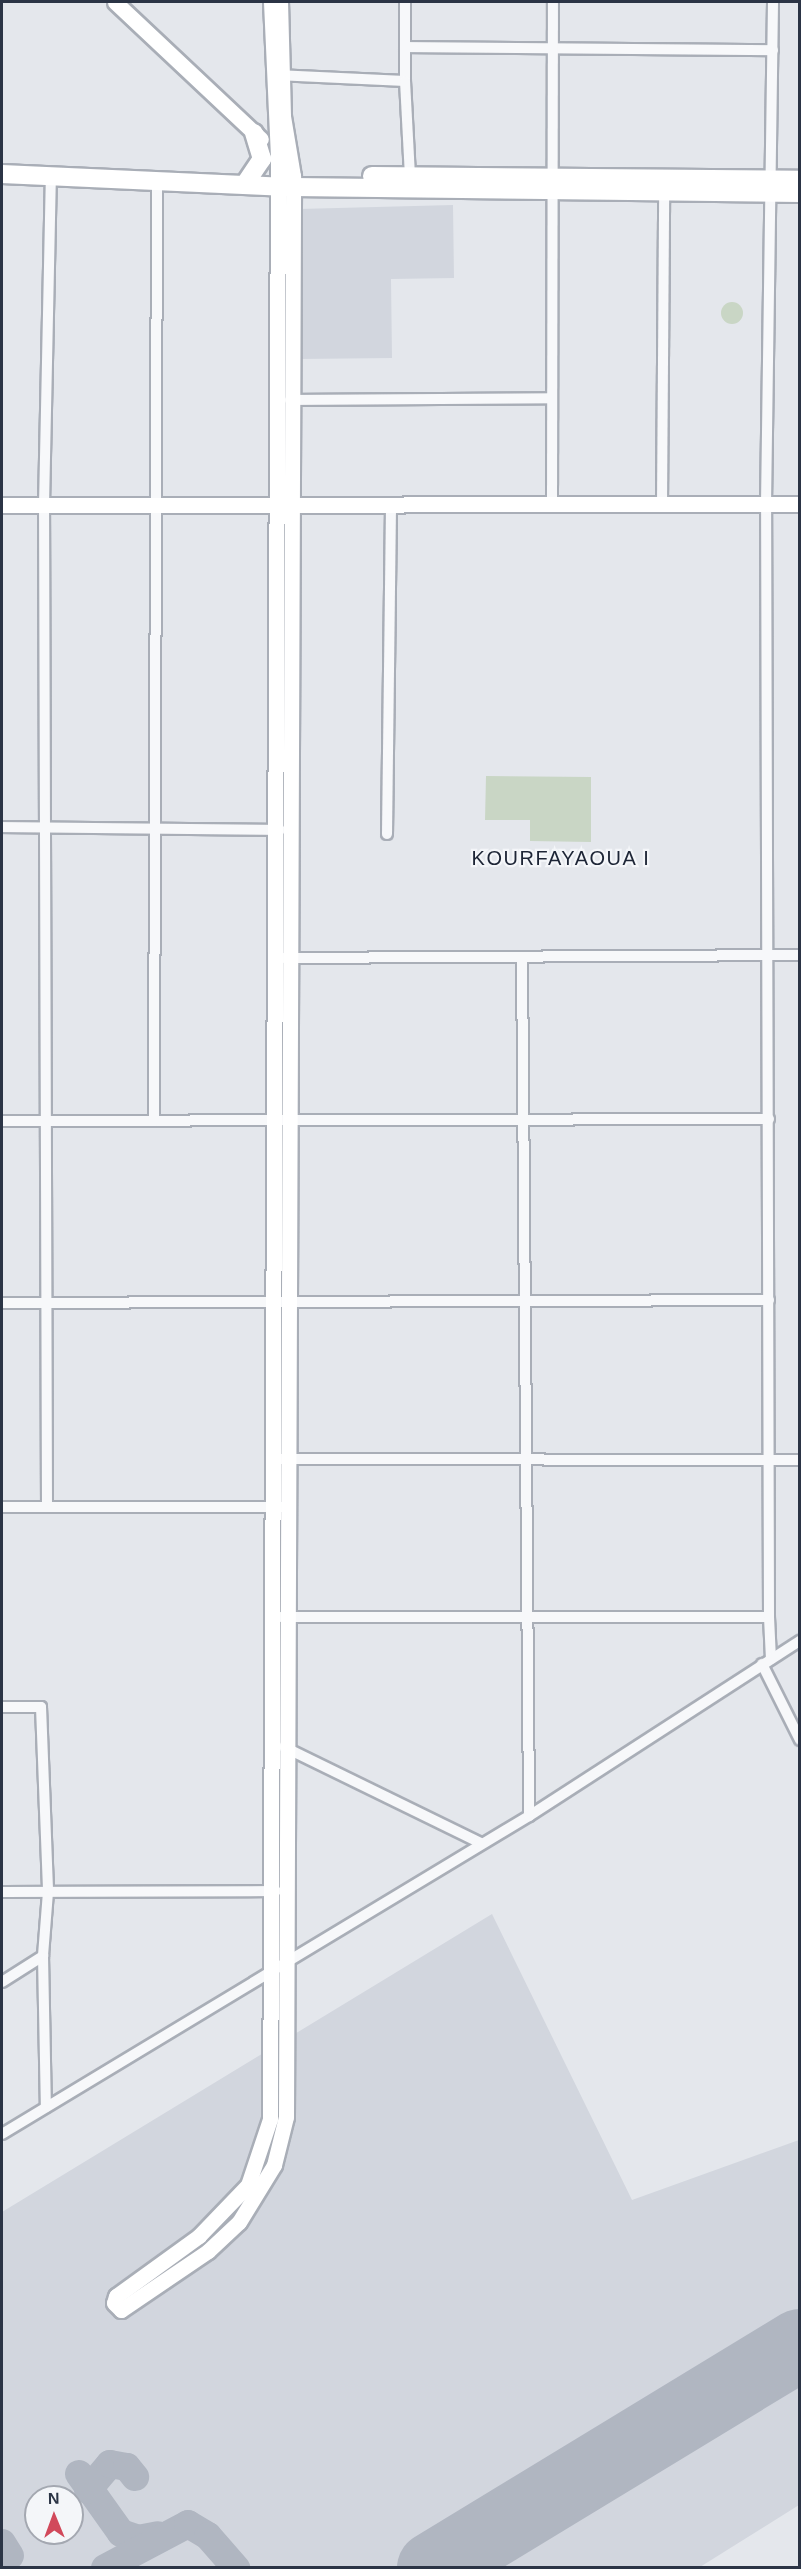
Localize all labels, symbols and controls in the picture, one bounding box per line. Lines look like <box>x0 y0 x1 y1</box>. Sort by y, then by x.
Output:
district label: KOURFAYAOUA I <box>471 846 651 870</box>
north arrow <box>24 2485 84 2545</box>
text: N <box>48 2490 60 2507</box>

